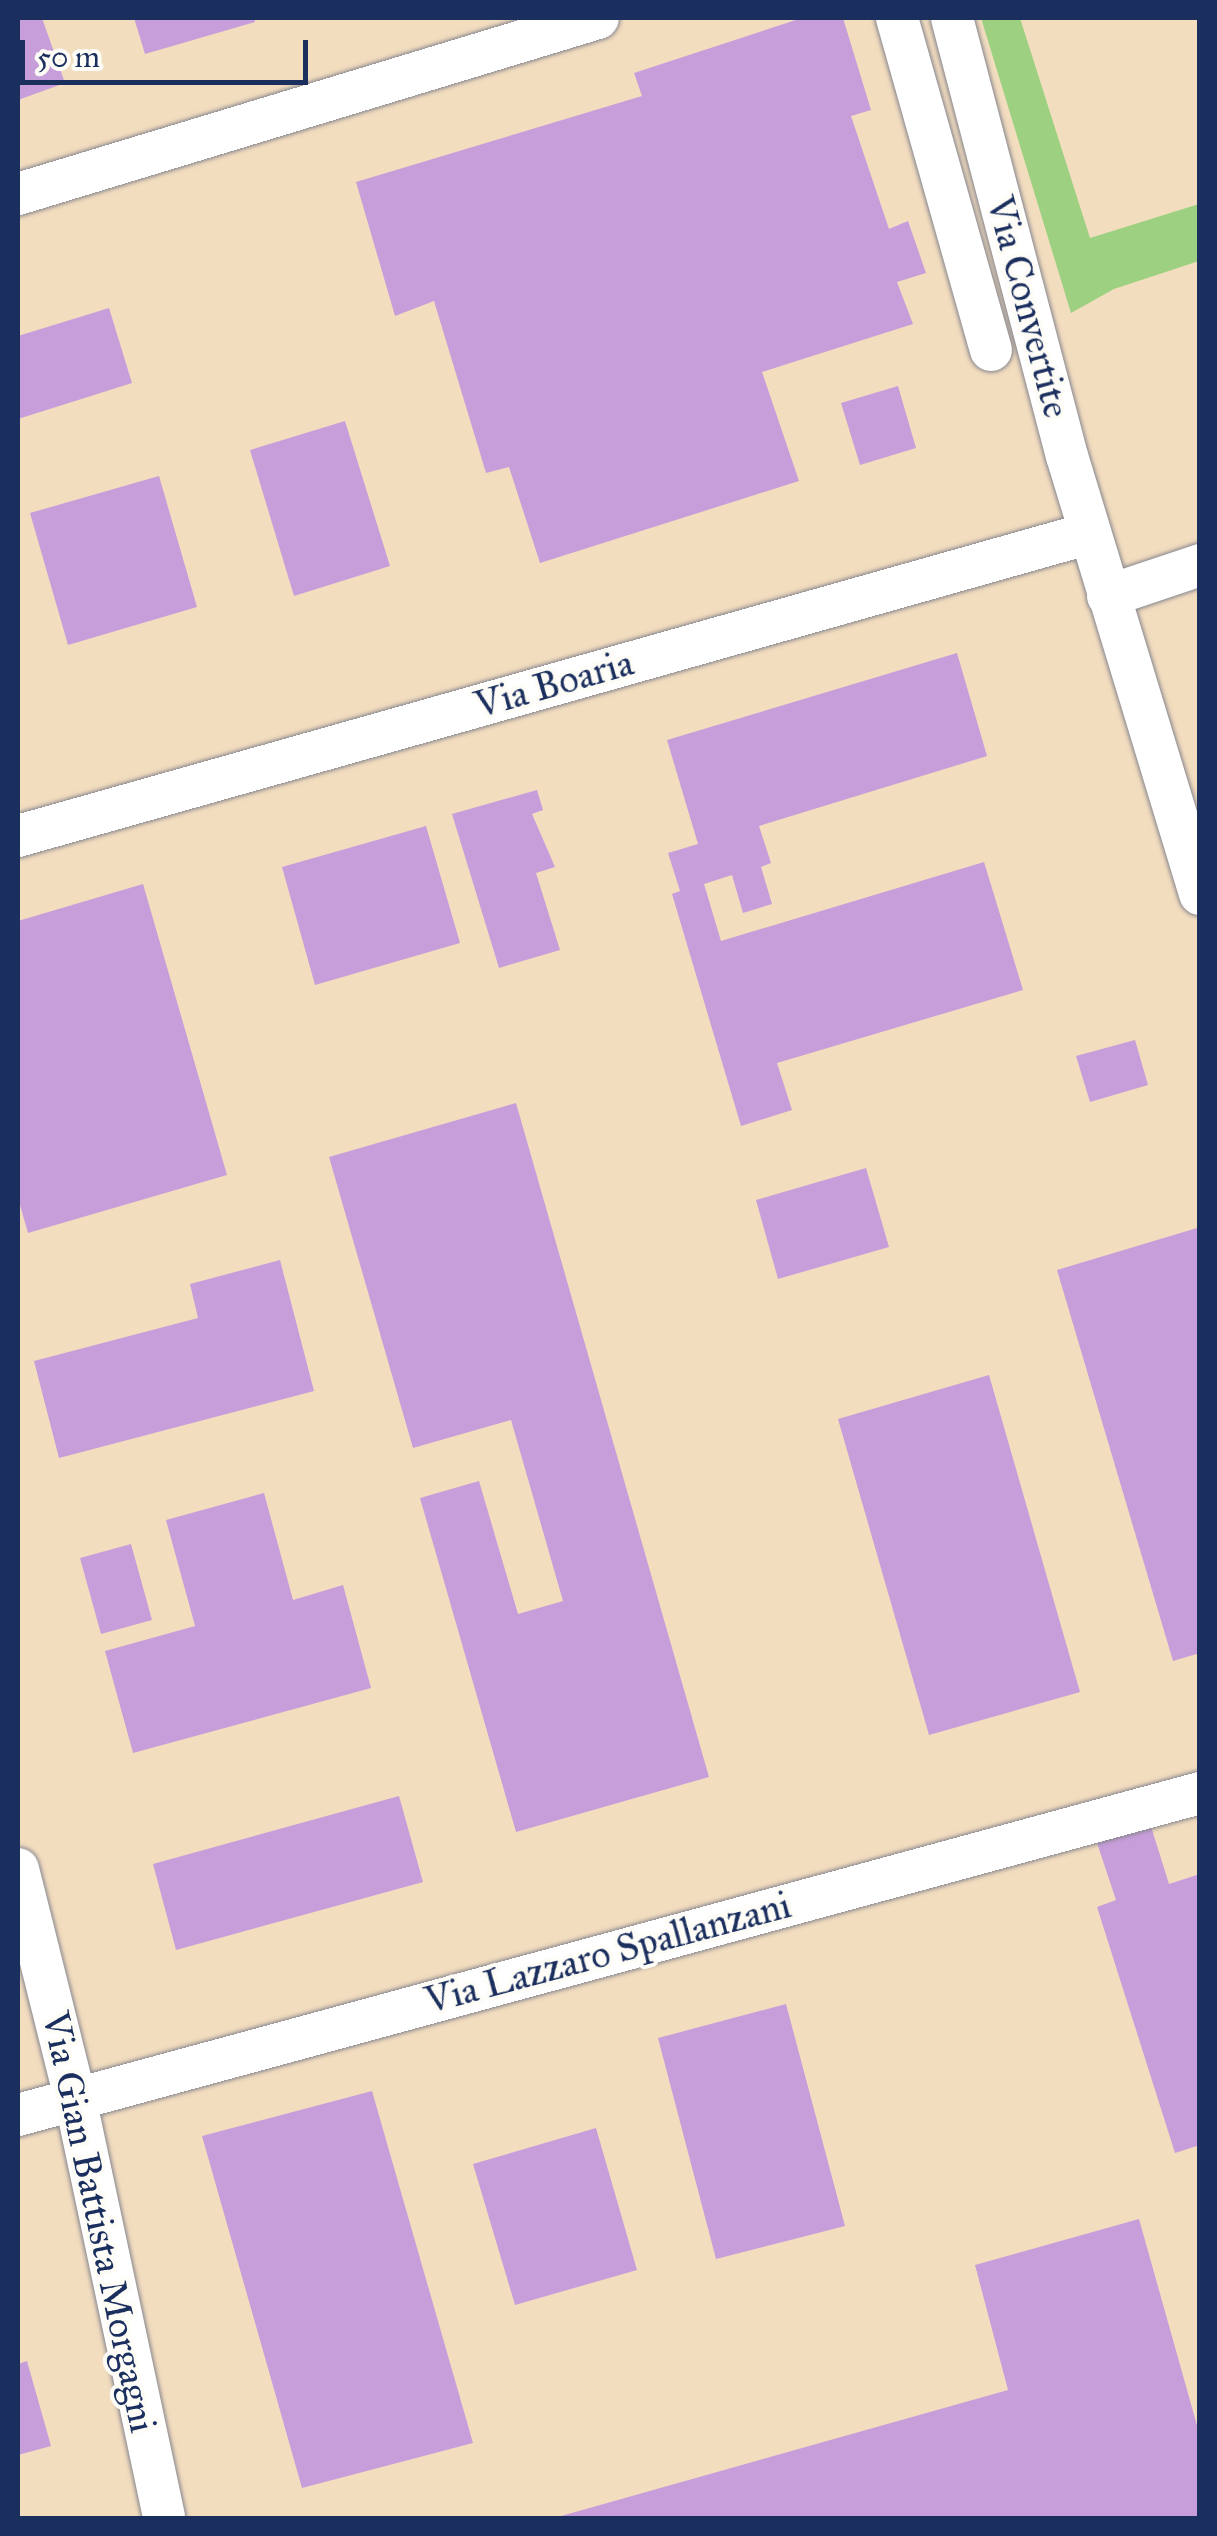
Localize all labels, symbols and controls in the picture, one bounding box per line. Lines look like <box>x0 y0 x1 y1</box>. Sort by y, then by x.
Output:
scale bar <box>25 20 312 82</box>
text: 50 m <box>37 39 100 75</box>
street label: Via Convertite <box>977 191 1079 423</box>
street label: Via Boaria <box>470 640 638 728</box>
street label: Via Lazzaro Spallanzani <box>420 1882 796 2024</box>
street label: Via Gian Battista Morgagni <box>32 2007 166 2437</box>

